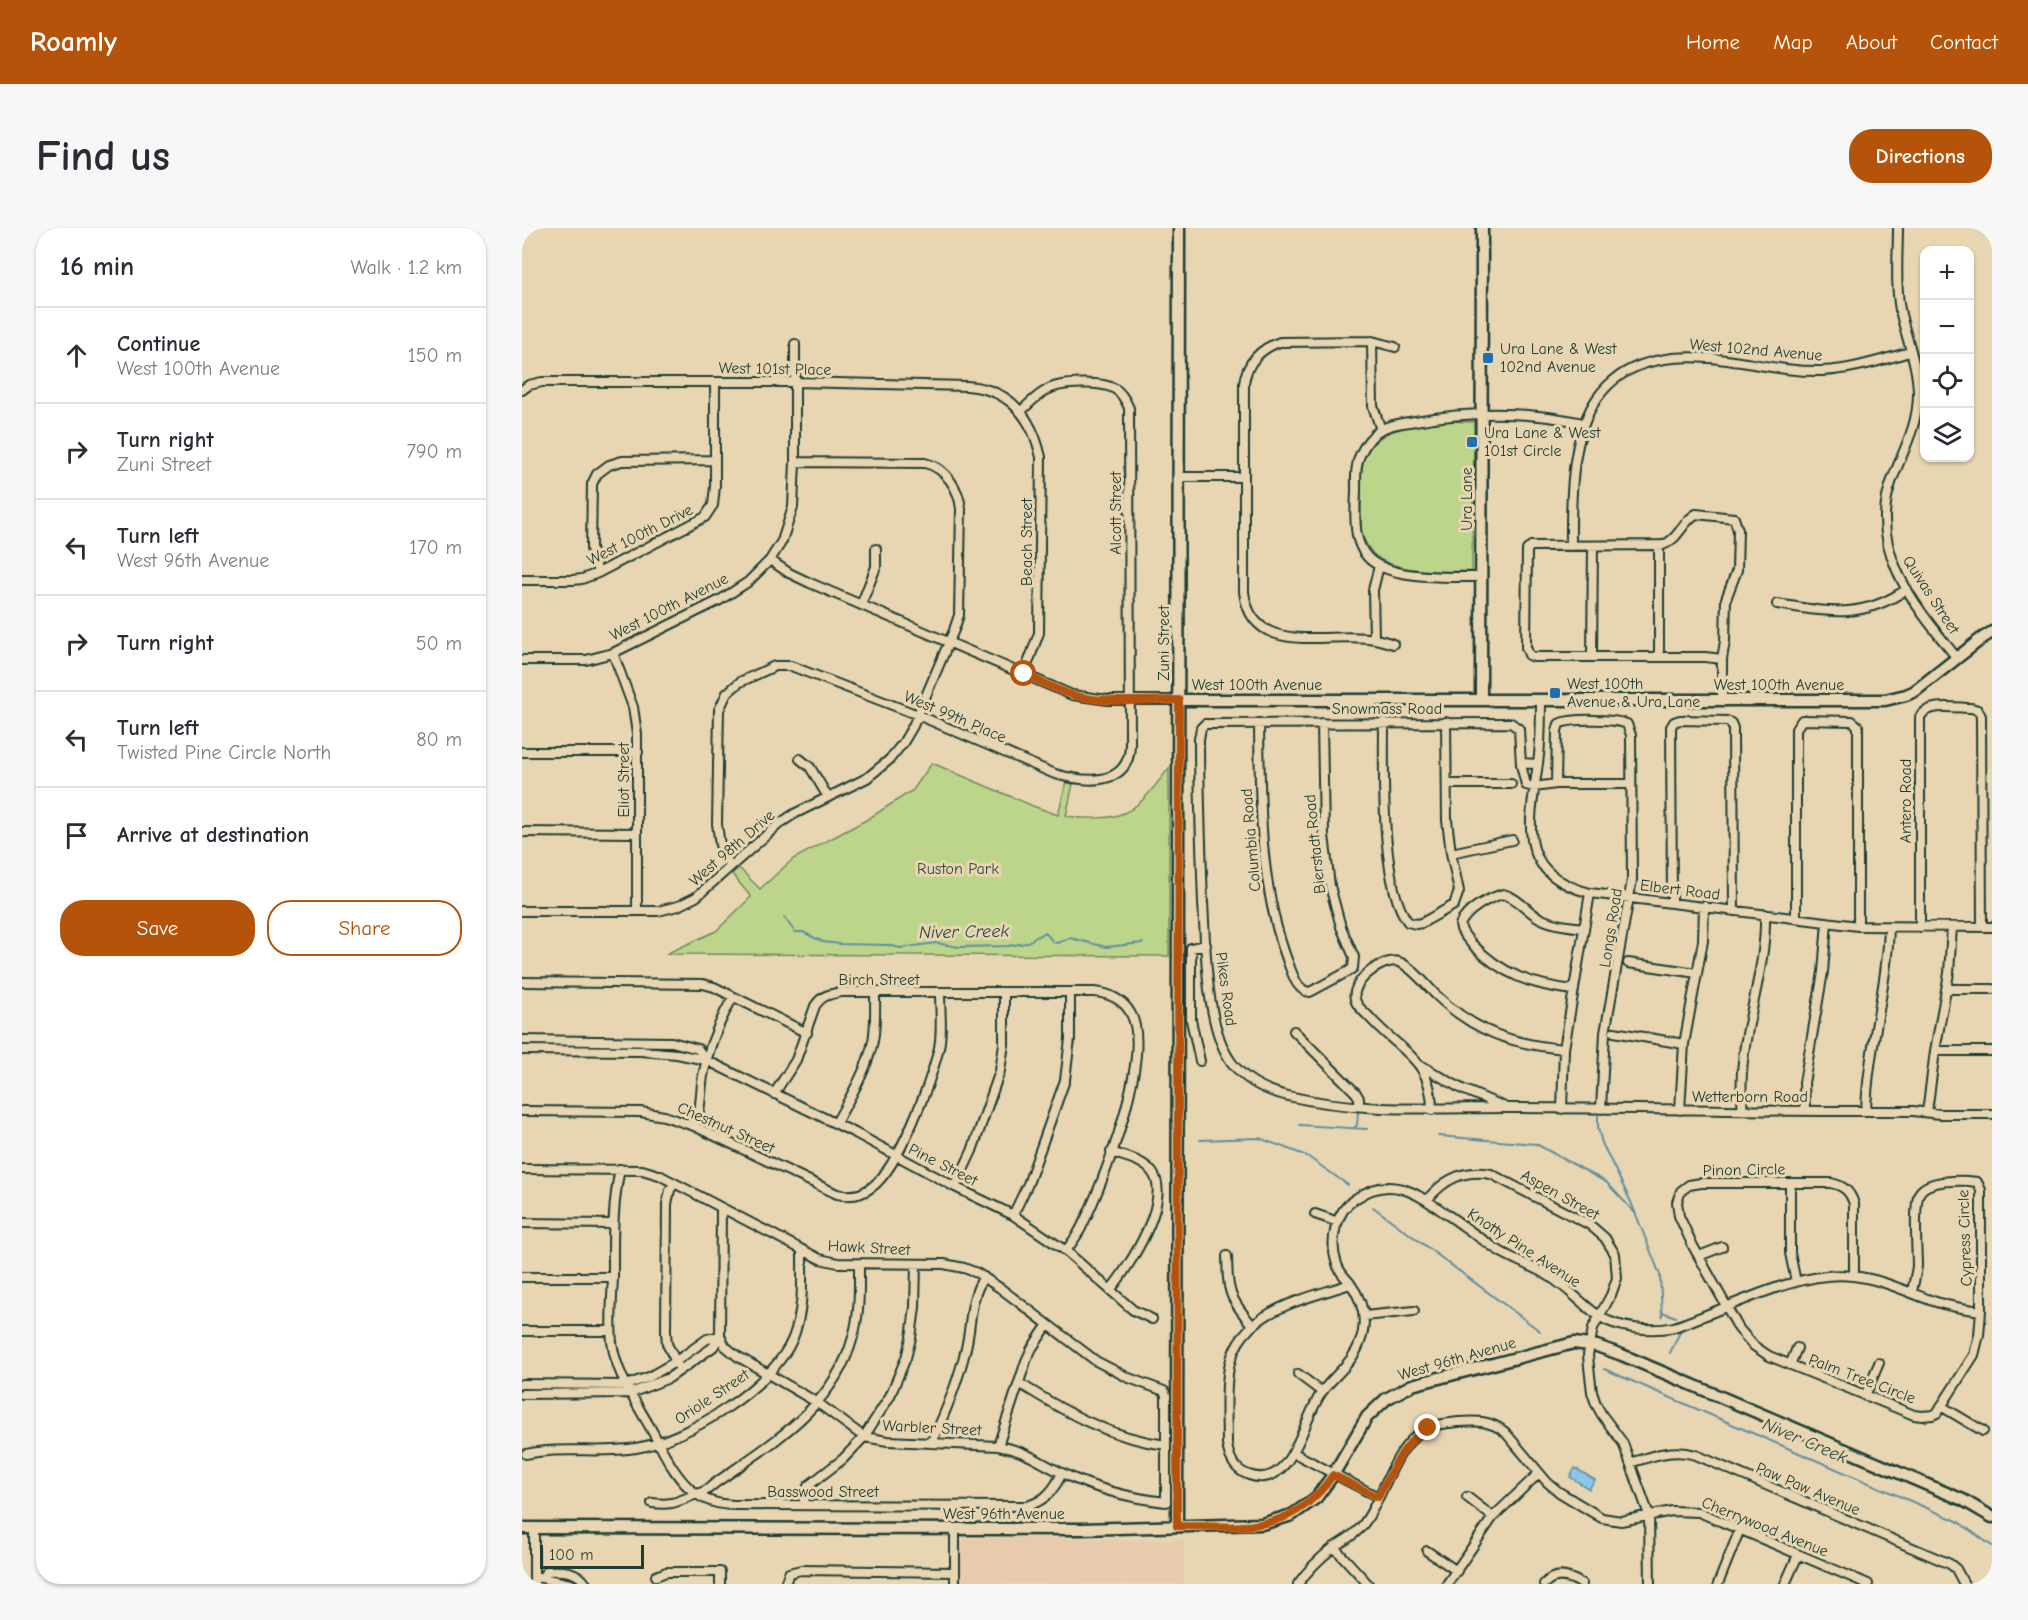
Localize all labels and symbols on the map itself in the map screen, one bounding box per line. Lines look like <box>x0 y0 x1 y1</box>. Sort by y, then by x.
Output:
street label: West 102nd Avenue <box>1689 335 1823 365</box>
place label: Ura Lane & West 102nd Avenue <box>1500 340 1617 376</box>
marker: Ura Lane & West 102nd Avenue <box>1481 351 1495 365</box>
street label: West 101st Place <box>718 359 832 379</box>
place label: Ura Lane & West 101st Circle <box>1484 424 1601 460</box>
marker: Ura Lane & West 101st Circle <box>1465 435 1479 449</box>
street label: Ura Lane <box>1458 467 1476 531</box>
street label: Alcott Street <box>1107 471 1125 555</box>
street label: Beach Street <box>1018 498 1036 586</box>
street label: West 100th Drive <box>584 501 696 569</box>
street label: Quivas Street <box>1899 552 1963 638</box>
street label: West 100th Avenue <box>607 569 731 645</box>
street label: Zuni Street <box>1155 605 1173 681</box>
route start <box>1010 660 1036 686</box>
place label: West 100th Avenue & Ura Lane <box>1567 675 1700 711</box>
street label: West 100th Avenue <box>1192 676 1322 694</box>
street label: West 100th Avenue <box>1714 676 1844 694</box>
marker: West 100th Avenue & Ura Lane <box>1548 686 1562 700</box>
street label: West 99th Place <box>901 687 1009 747</box>
street label: Snowmass Road <box>1332 700 1442 718</box>
street label: Eliot Street <box>615 742 633 818</box>
street label: Antero Road <box>1897 759 1915 843</box>
street label: Columbia Road <box>1238 788 1264 892</box>
street label: Bierstadt Road <box>1301 793 1329 895</box>
street label: West 98th Drive <box>686 806 778 890</box>
park label: Ruston Park <box>917 860 999 878</box>
street label: Elbert Road <box>1639 876 1721 904</box>
street label: Longs Road <box>1596 887 1626 969</box>
water label: Niver Creek <box>919 921 1010 943</box>
street label: Pikes Road <box>1212 951 1240 1027</box>
street label: Birch Street <box>838 971 920 989</box>
street label: Wetterborn Road <box>1692 1088 1808 1106</box>
street label: Chestnut Street <box>675 1098 778 1158</box>
street label: Pine Street <box>906 1140 981 1190</box>
street label: Pinon Circle <box>1703 1160 1785 1180</box>
street label: Aspen Street <box>1518 1166 1603 1224</box>
street label: Cypress Circle <box>1954 1189 1976 1287</box>
street label: Knotty Pine Avenue <box>1464 1205 1584 1291</box>
street label: Hawk Street <box>827 1237 911 1259</box>
street label: West 96th Avenue <box>1396 1334 1518 1384</box>
street label: Palm Tree Circle <box>1806 1350 1918 1408</box>
street label: Oriole Street <box>671 1365 753 1428</box>
route end <box>1414 1414 1440 1440</box>
water label: Niver Creek <box>1759 1414 1851 1468</box>
street label: Warbler Street <box>882 1416 982 1440</box>
street label: Paw Paw Avenue <box>1753 1459 1863 1519</box>
street label: Basswood Street <box>767 1483 879 1501</box>
street label: Cherrywood Avenue <box>1699 1493 1831 1561</box>
street label: West 96th Avenue <box>943 1505 1065 1523</box>
scale bar <box>540 1542 644 1570</box>

